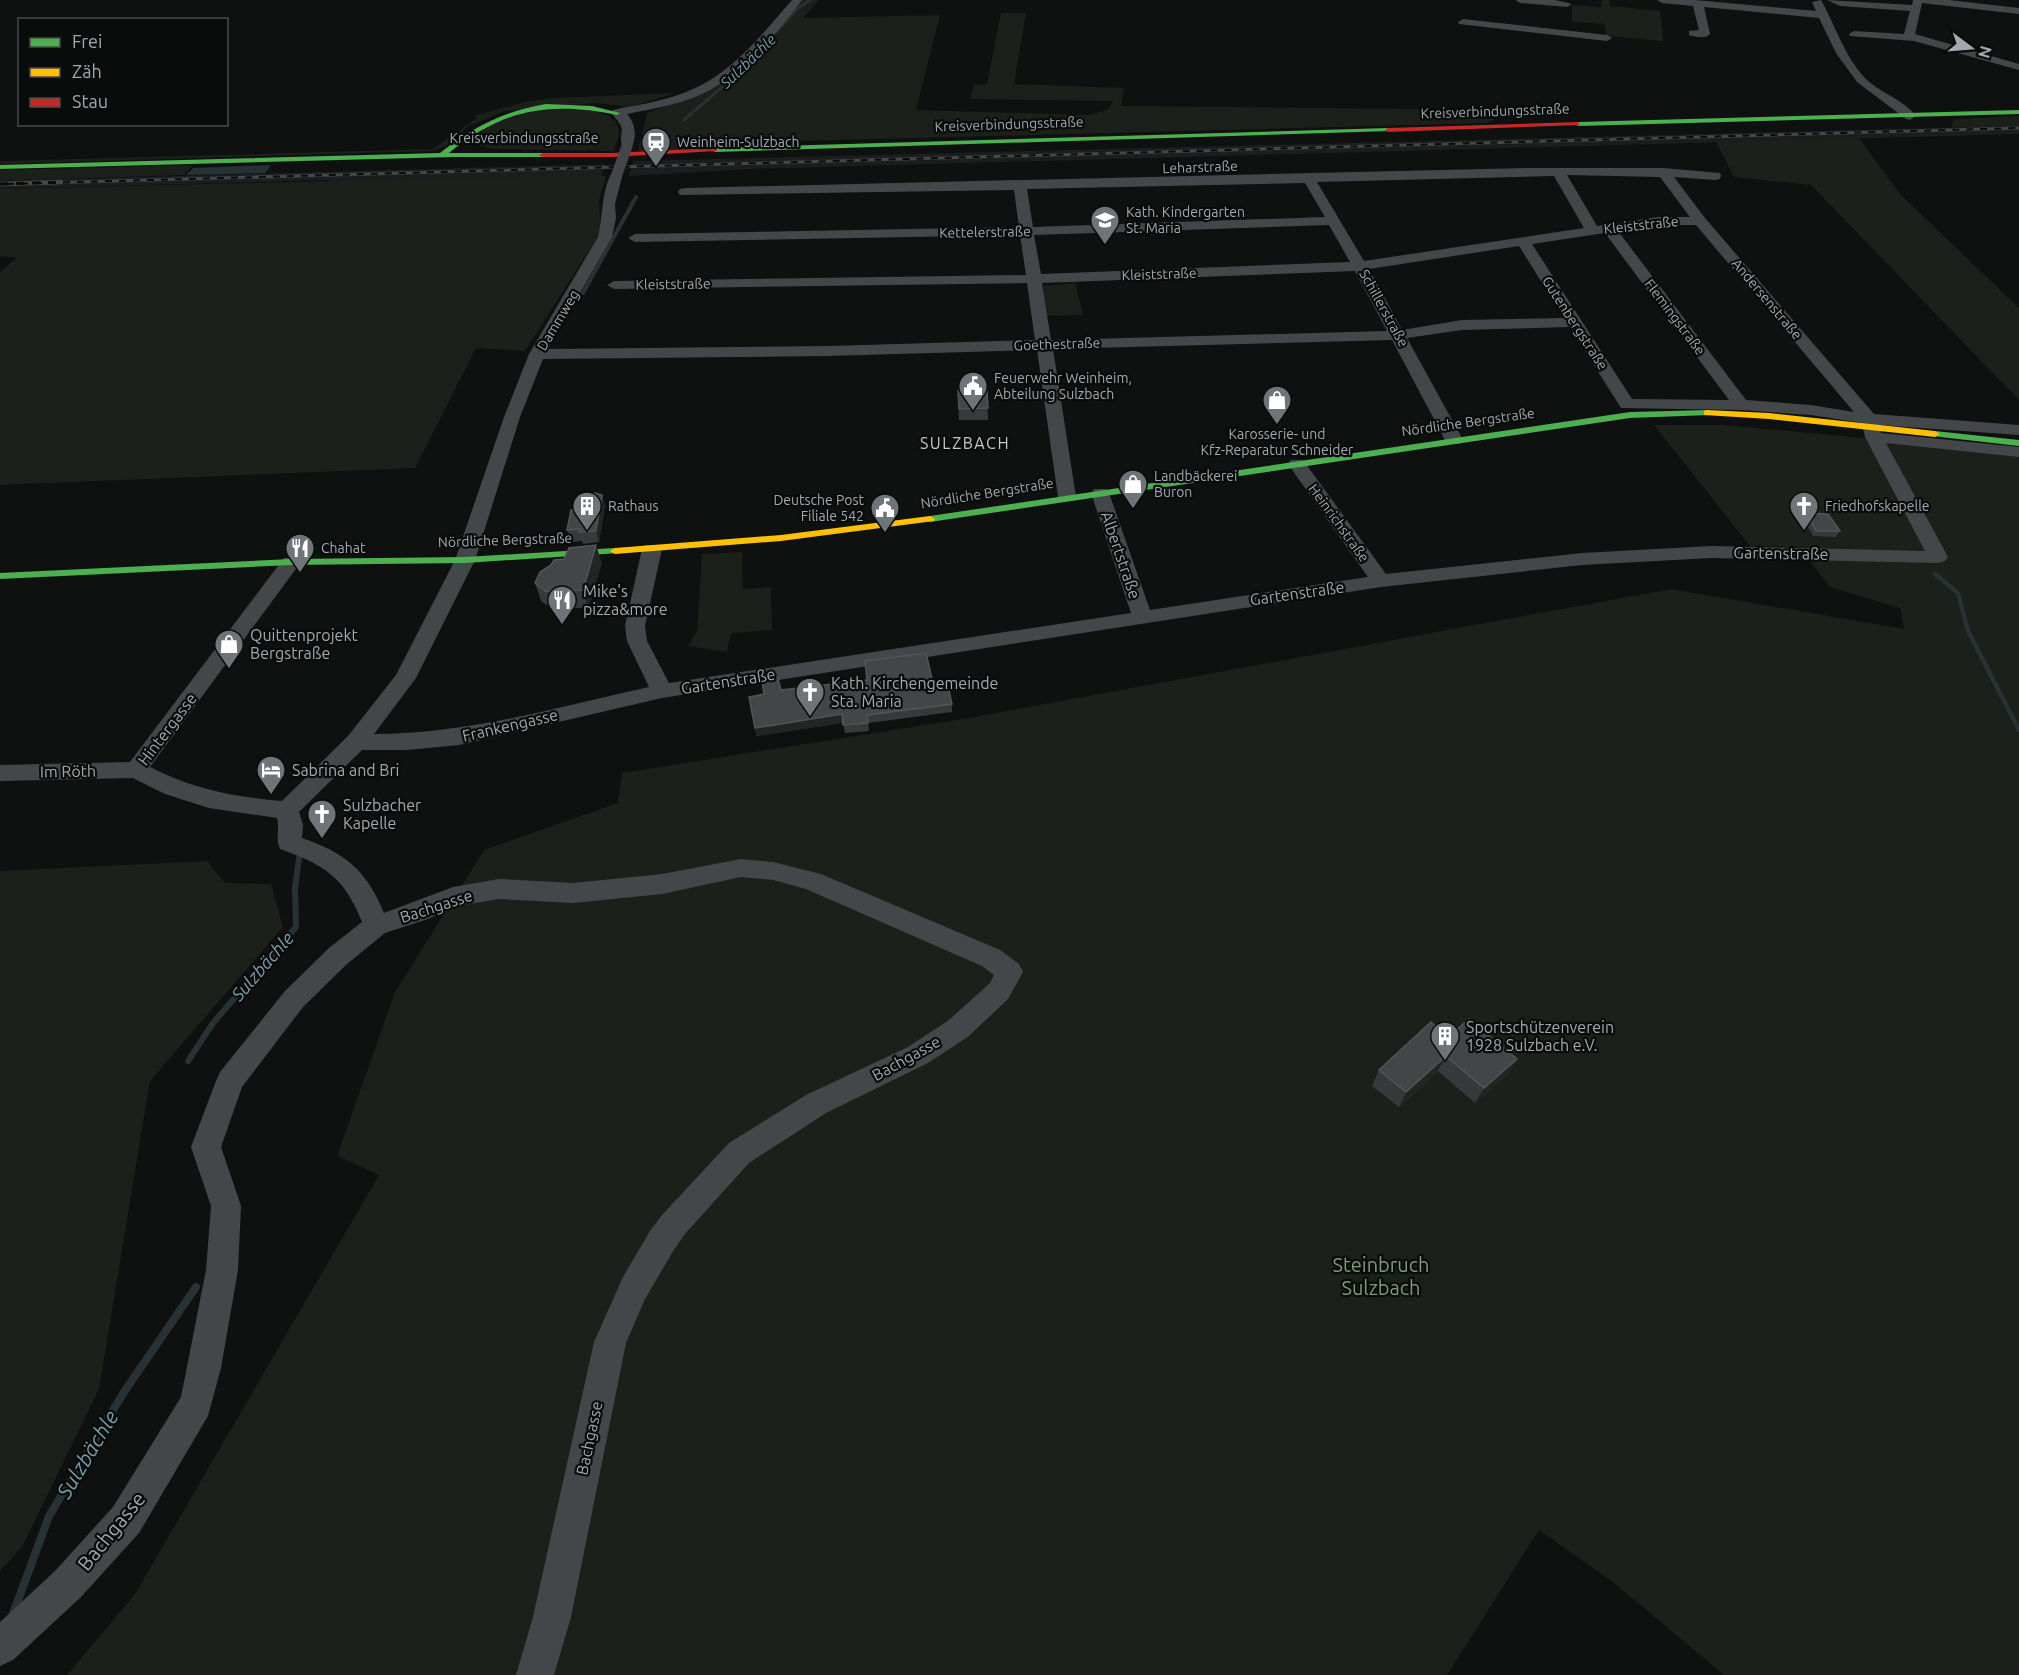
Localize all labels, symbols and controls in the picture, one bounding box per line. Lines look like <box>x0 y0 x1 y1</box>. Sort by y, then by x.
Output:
legend <box>18 18 228 126</box>
north arrow <box>1941 18 2001 78</box>
water label: Sulzbächle <box>716 30 779 92</box>
text: Frei <box>72 31 102 51</box>
text: N <box>1975 44 1996 60</box>
text: Zäh <box>72 61 102 81</box>
text: Stau <box>72 91 108 111</box>
street label: Kreisverbindungsstraße <box>1420 100 1570 122</box>
street label: Kreisverbindungsstraße <box>934 113 1084 135</box>
station icon: Weinheim-Sulzbach <box>640 126 672 168</box>
street label: Kreisverbindungsstraße <box>450 130 599 146</box>
place label: Weinheim-Sulzbach <box>677 134 799 150</box>
street label: Leharstraße <box>1162 158 1238 176</box>
school or university icon: Kath. Kindergarten St. Maria <box>1089 204 1121 246</box>
place label: Kath. Kindergarten St. Maria <box>1126 204 1245 236</box>
street label: Kleiststraße <box>1603 213 1679 237</box>
street label: Kettelerstraße <box>939 223 1031 241</box>
street label: Andersenstraße <box>1729 255 1805 343</box>
street label: Kleiststraße <box>1121 265 1197 283</box>
street label: Schillerstraße <box>1356 267 1412 349</box>
street label: Gutenbergstraße <box>1539 273 1611 373</box>
street label: Kleiststraße <box>635 275 711 293</box>
street label: Flemingstraße <box>1641 276 1709 358</box>
street label: Dammweg <box>534 287 582 353</box>
street label: Goethestraße <box>1013 334 1101 354</box>
public building icon: Feuerwehr Weinheim, Abteilung Sulzbach <box>957 370 989 412</box>
place label: Feuerwehr Weinheim, Abteilung Sulzbach <box>994 370 1132 402</box>
shop icon: Karosserie- und Kfz-Reparatur Schneider <box>1261 384 1293 426</box>
street label: Nördliche Bergstraße <box>1400 405 1536 439</box>
place label: Karosserie- und Kfz-Reparatur Schneider <box>1201 426 1354 458</box>
district label: SULZBACH <box>920 434 1010 452</box>
shop icon: Landbäckerei Buron <box>1117 468 1149 510</box>
place label: Landbäckerei Buron <box>1154 468 1237 500</box>
street label: Nördliche Bergstraße <box>919 475 1055 511</box>
street label: Heinrichstraße <box>1305 481 1373 565</box>
building icon: Rathaus <box>571 490 603 532</box>
church icon: Friedhofskapelle <box>1788 490 1820 532</box>
place label: Deutsche Post Filiale 542 <box>773 492 864 524</box>
public building icon: Deutsche Post Filiale 542 <box>869 492 901 534</box>
place label: Rathaus <box>608 498 659 514</box>
place label: Friedhofskapelle <box>1825 498 1930 514</box>
street label: Albertstraße <box>1098 509 1144 601</box>
street label: Nördliche Bergstraße <box>438 530 572 550</box>
restaurant icon: Chahat <box>284 532 316 574</box>
place label: Chahat <box>321 540 366 556</box>
street label: Gartenstraße <box>1733 543 1829 563</box>
street label: Gartenstraße <box>1249 577 1345 609</box>
place label: Mike's pizza&more <box>583 582 668 618</box>
restaurant icon: Mike's pizza&more <box>546 584 578 626</box>
place label: Quittenprojekt Bergstraße <box>250 626 359 662</box>
shop icon: Quittenprojekt Bergstraße <box>213 628 245 670</box>
street label: Gartenstraße <box>680 665 776 697</box>
place label: Kath. Kirchengemeinde Sta. Maria <box>831 674 998 710</box>
church icon: Kath. Kirchengemeinde Sta. Maria <box>794 676 826 718</box>
street label: Hintergasse <box>134 689 200 769</box>
street label: Frankengasse <box>460 705 560 745</box>
hotel icon: Sabrina and Bri <box>255 754 287 796</box>
place label: Sabrina and Bri <box>292 761 399 779</box>
street label: Im Röth <box>40 762 96 780</box>
place label: Sulzbacher Kapelle <box>343 796 421 832</box>
church icon: Sulzbacher Kapelle <box>306 798 338 840</box>
street label: Bachgasse <box>398 886 474 926</box>
water label: Sulzbächle <box>226 928 297 1005</box>
place label: Sportschützenverein 1928 Sulzbach e.V. <box>1466 1018 1614 1054</box>
building icon: Sportschützenverein 1928 Sulzbach e.V. <box>1429 1020 1461 1062</box>
street label: Bachgasse <box>869 1032 943 1084</box>
park label: Steinbruch Sulzbach <box>1332 1253 1430 1299</box>
street label: Bachgasse <box>572 1399 606 1477</box>
water label: Sulzbächle <box>51 1405 123 1503</box>
street label: Bachgasse <box>73 1487 149 1575</box>

